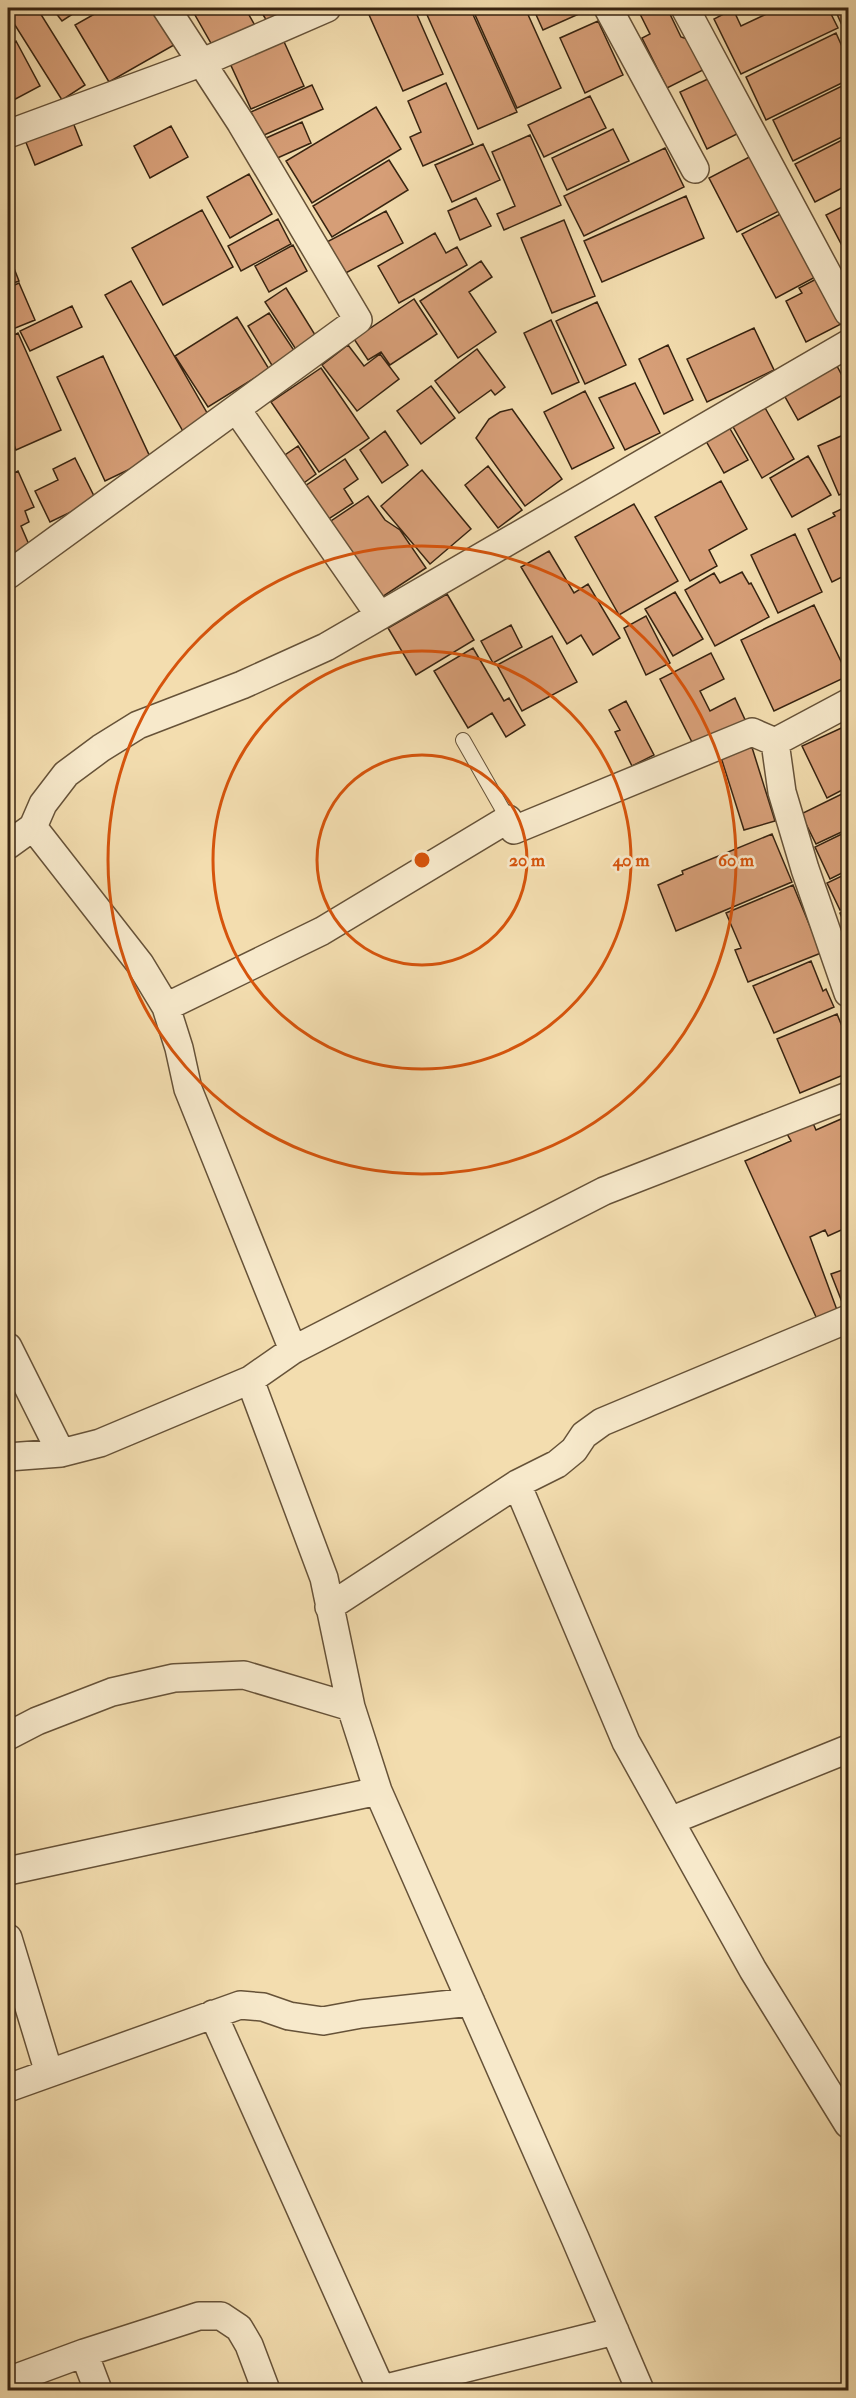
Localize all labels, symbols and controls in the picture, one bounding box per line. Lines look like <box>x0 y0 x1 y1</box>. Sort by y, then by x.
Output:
text: 20 m <box>509 849 546 872</box>
text: 40 m <box>612 849 650 872</box>
text: 60 m <box>718 849 755 872</box>
centre of rings <box>412 850 432 870</box>

